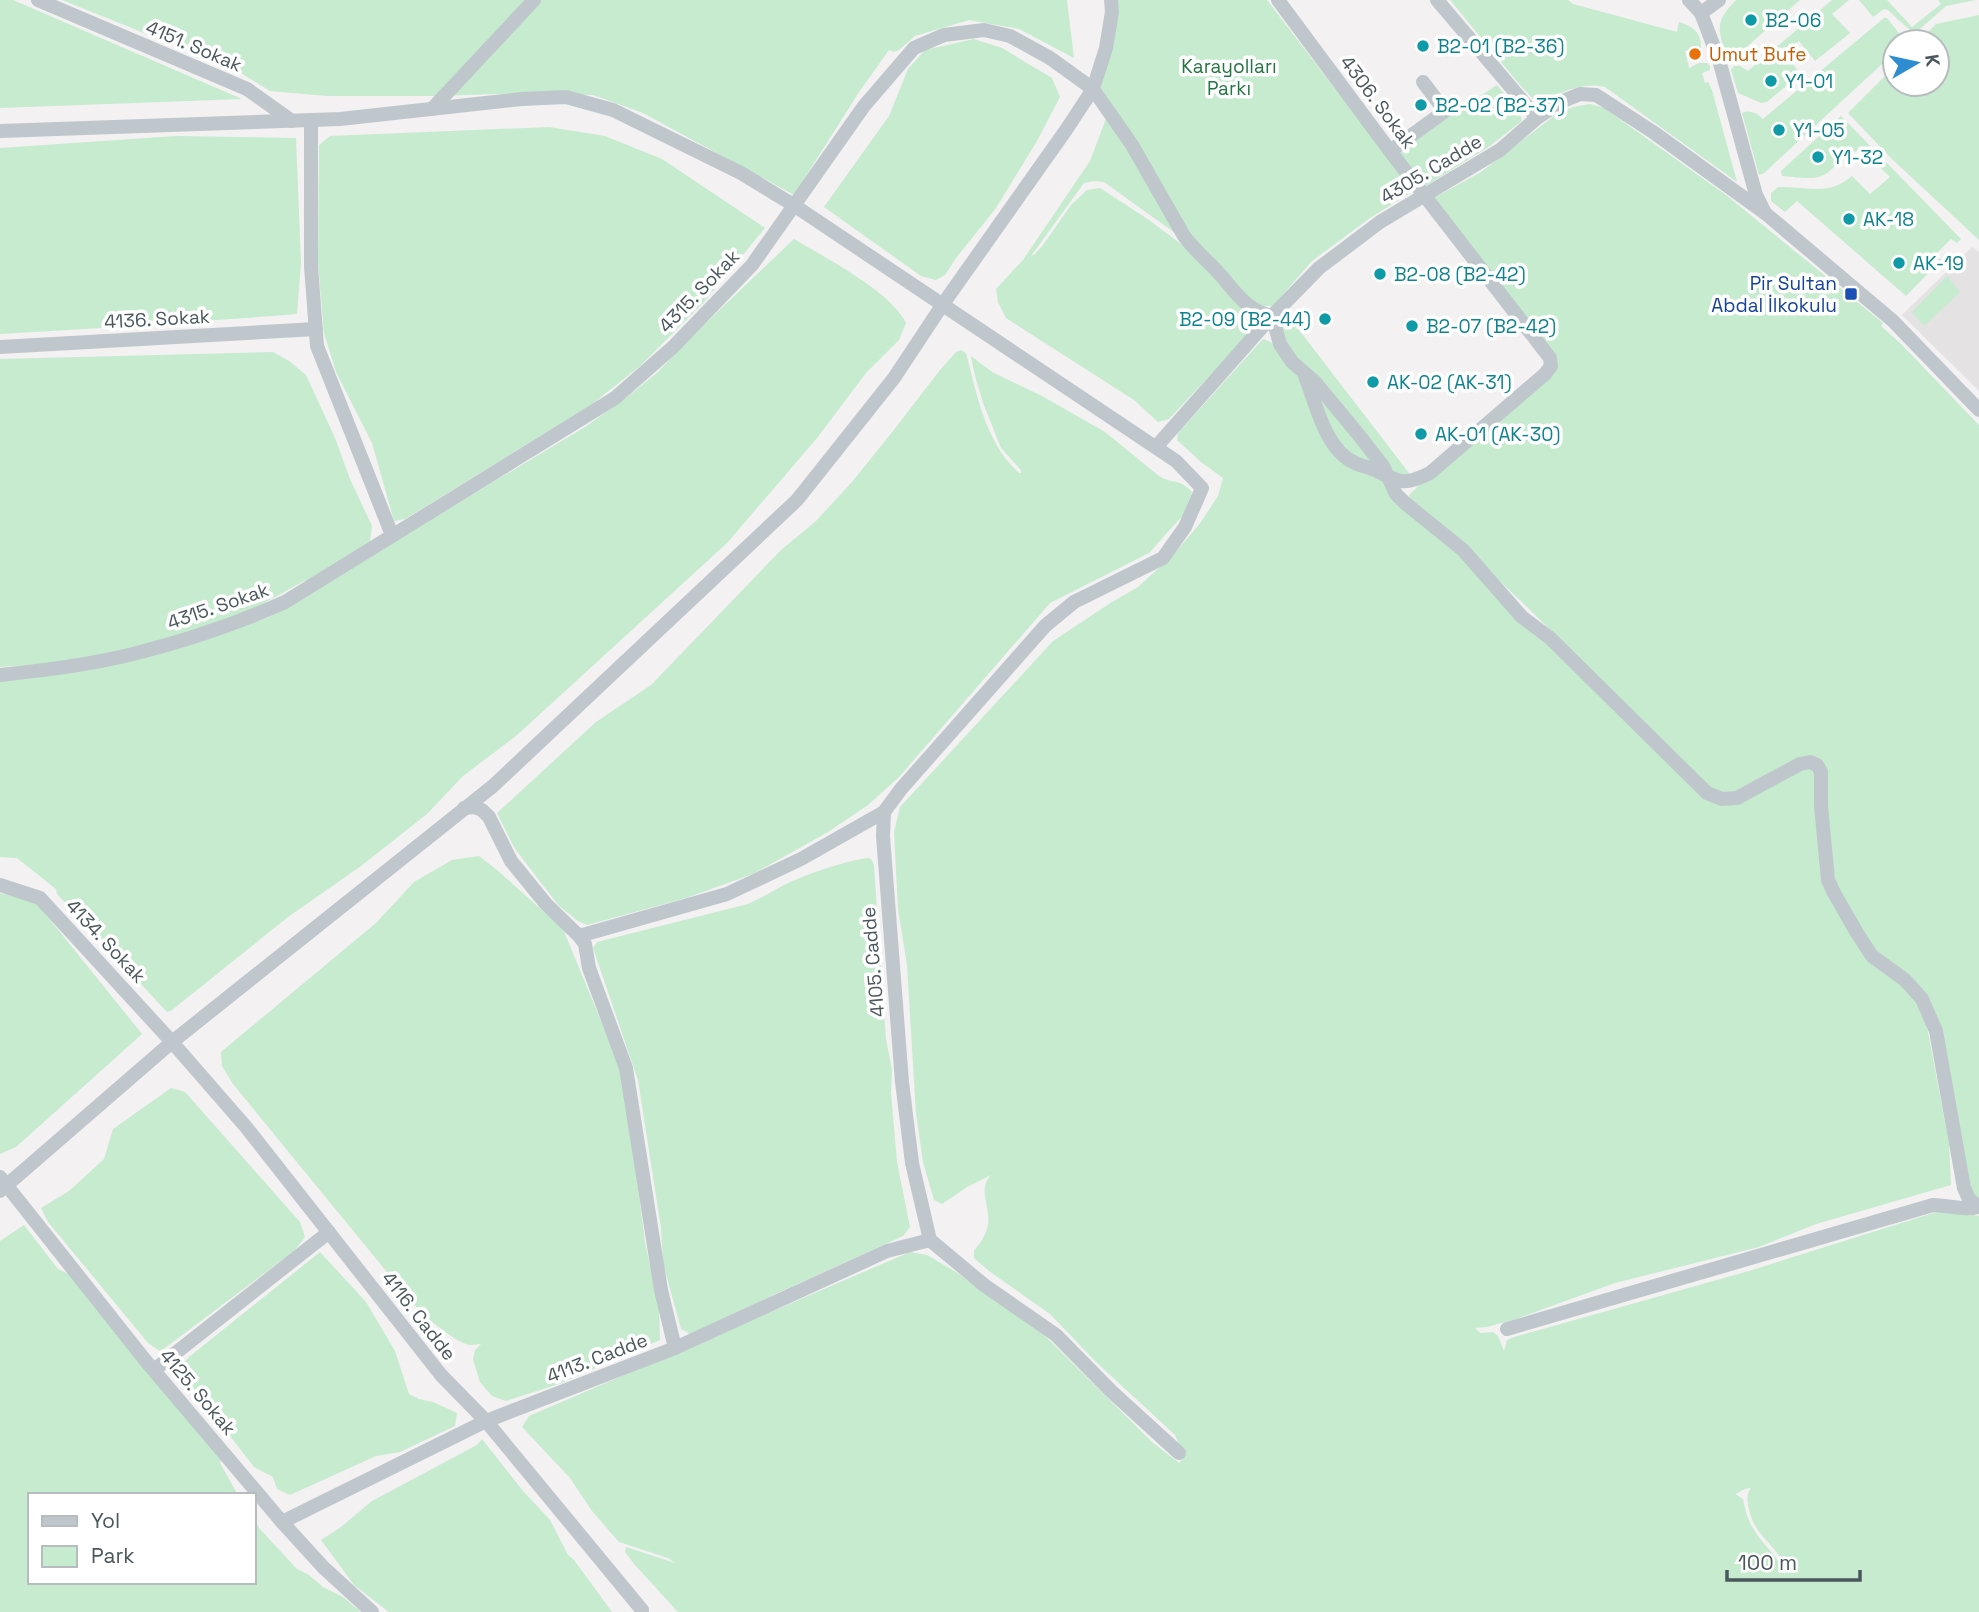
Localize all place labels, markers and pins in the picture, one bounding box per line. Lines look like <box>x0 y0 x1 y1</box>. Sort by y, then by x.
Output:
place label: B2-06 <box>1765 8 1821 33</box>
marker: B2-06 <box>1743 12 1759 28</box>
place label: B2-01 (B2-36) <box>1437 34 1564 59</box>
marker: B2-01 (B2-36) <box>1415 38 1431 54</box>
place label: Umut Bufe <box>1709 42 1806 67</box>
marker: Umut Bufe <box>1687 46 1703 62</box>
place label: Y1-01 <box>1785 69 1833 94</box>
marker: Y1-01 <box>1763 73 1779 89</box>
place label: B2-02 (B2-37) <box>1435 93 1565 118</box>
marker: B2-02 (B2-37) <box>1413 97 1429 113</box>
place label: Y1-05 <box>1793 118 1845 143</box>
marker: Y1-05 <box>1771 122 1787 138</box>
place label: Y1-32 <box>1832 145 1883 170</box>
marker: Y1-32 <box>1810 149 1826 165</box>
place label: AK-18 <box>1863 207 1914 232</box>
marker: AK-18 <box>1841 211 1857 227</box>
place label: AK-19 <box>1913 251 1964 276</box>
marker: AK-19 <box>1891 255 1907 271</box>
place label: B2-08 (B2-42) <box>1394 262 1526 287</box>
marker: B2-08 (B2-42) <box>1372 266 1388 282</box>
place label: Pir Sultan Abdal İlkokulu <box>1711 271 1837 318</box>
marker: Pir Sultan Abdal İlkokulu <box>1843 286 1859 302</box>
place label: B2-09 (B2-44) <box>1179 307 1311 332</box>
marker: B2-09 (B2-44) <box>1317 311 1333 327</box>
place label: B2-07 (B2-42) <box>1426 314 1556 339</box>
marker: B2-07 (B2-42) <box>1404 318 1420 334</box>
place label: AK-02 (AK-31) <box>1387 370 1512 395</box>
marker: AK-02 (AK-31) <box>1365 374 1381 390</box>
place label: AK-01 (AK-30) <box>1435 422 1560 447</box>
marker: AK-01 (AK-30) <box>1413 426 1429 442</box>

